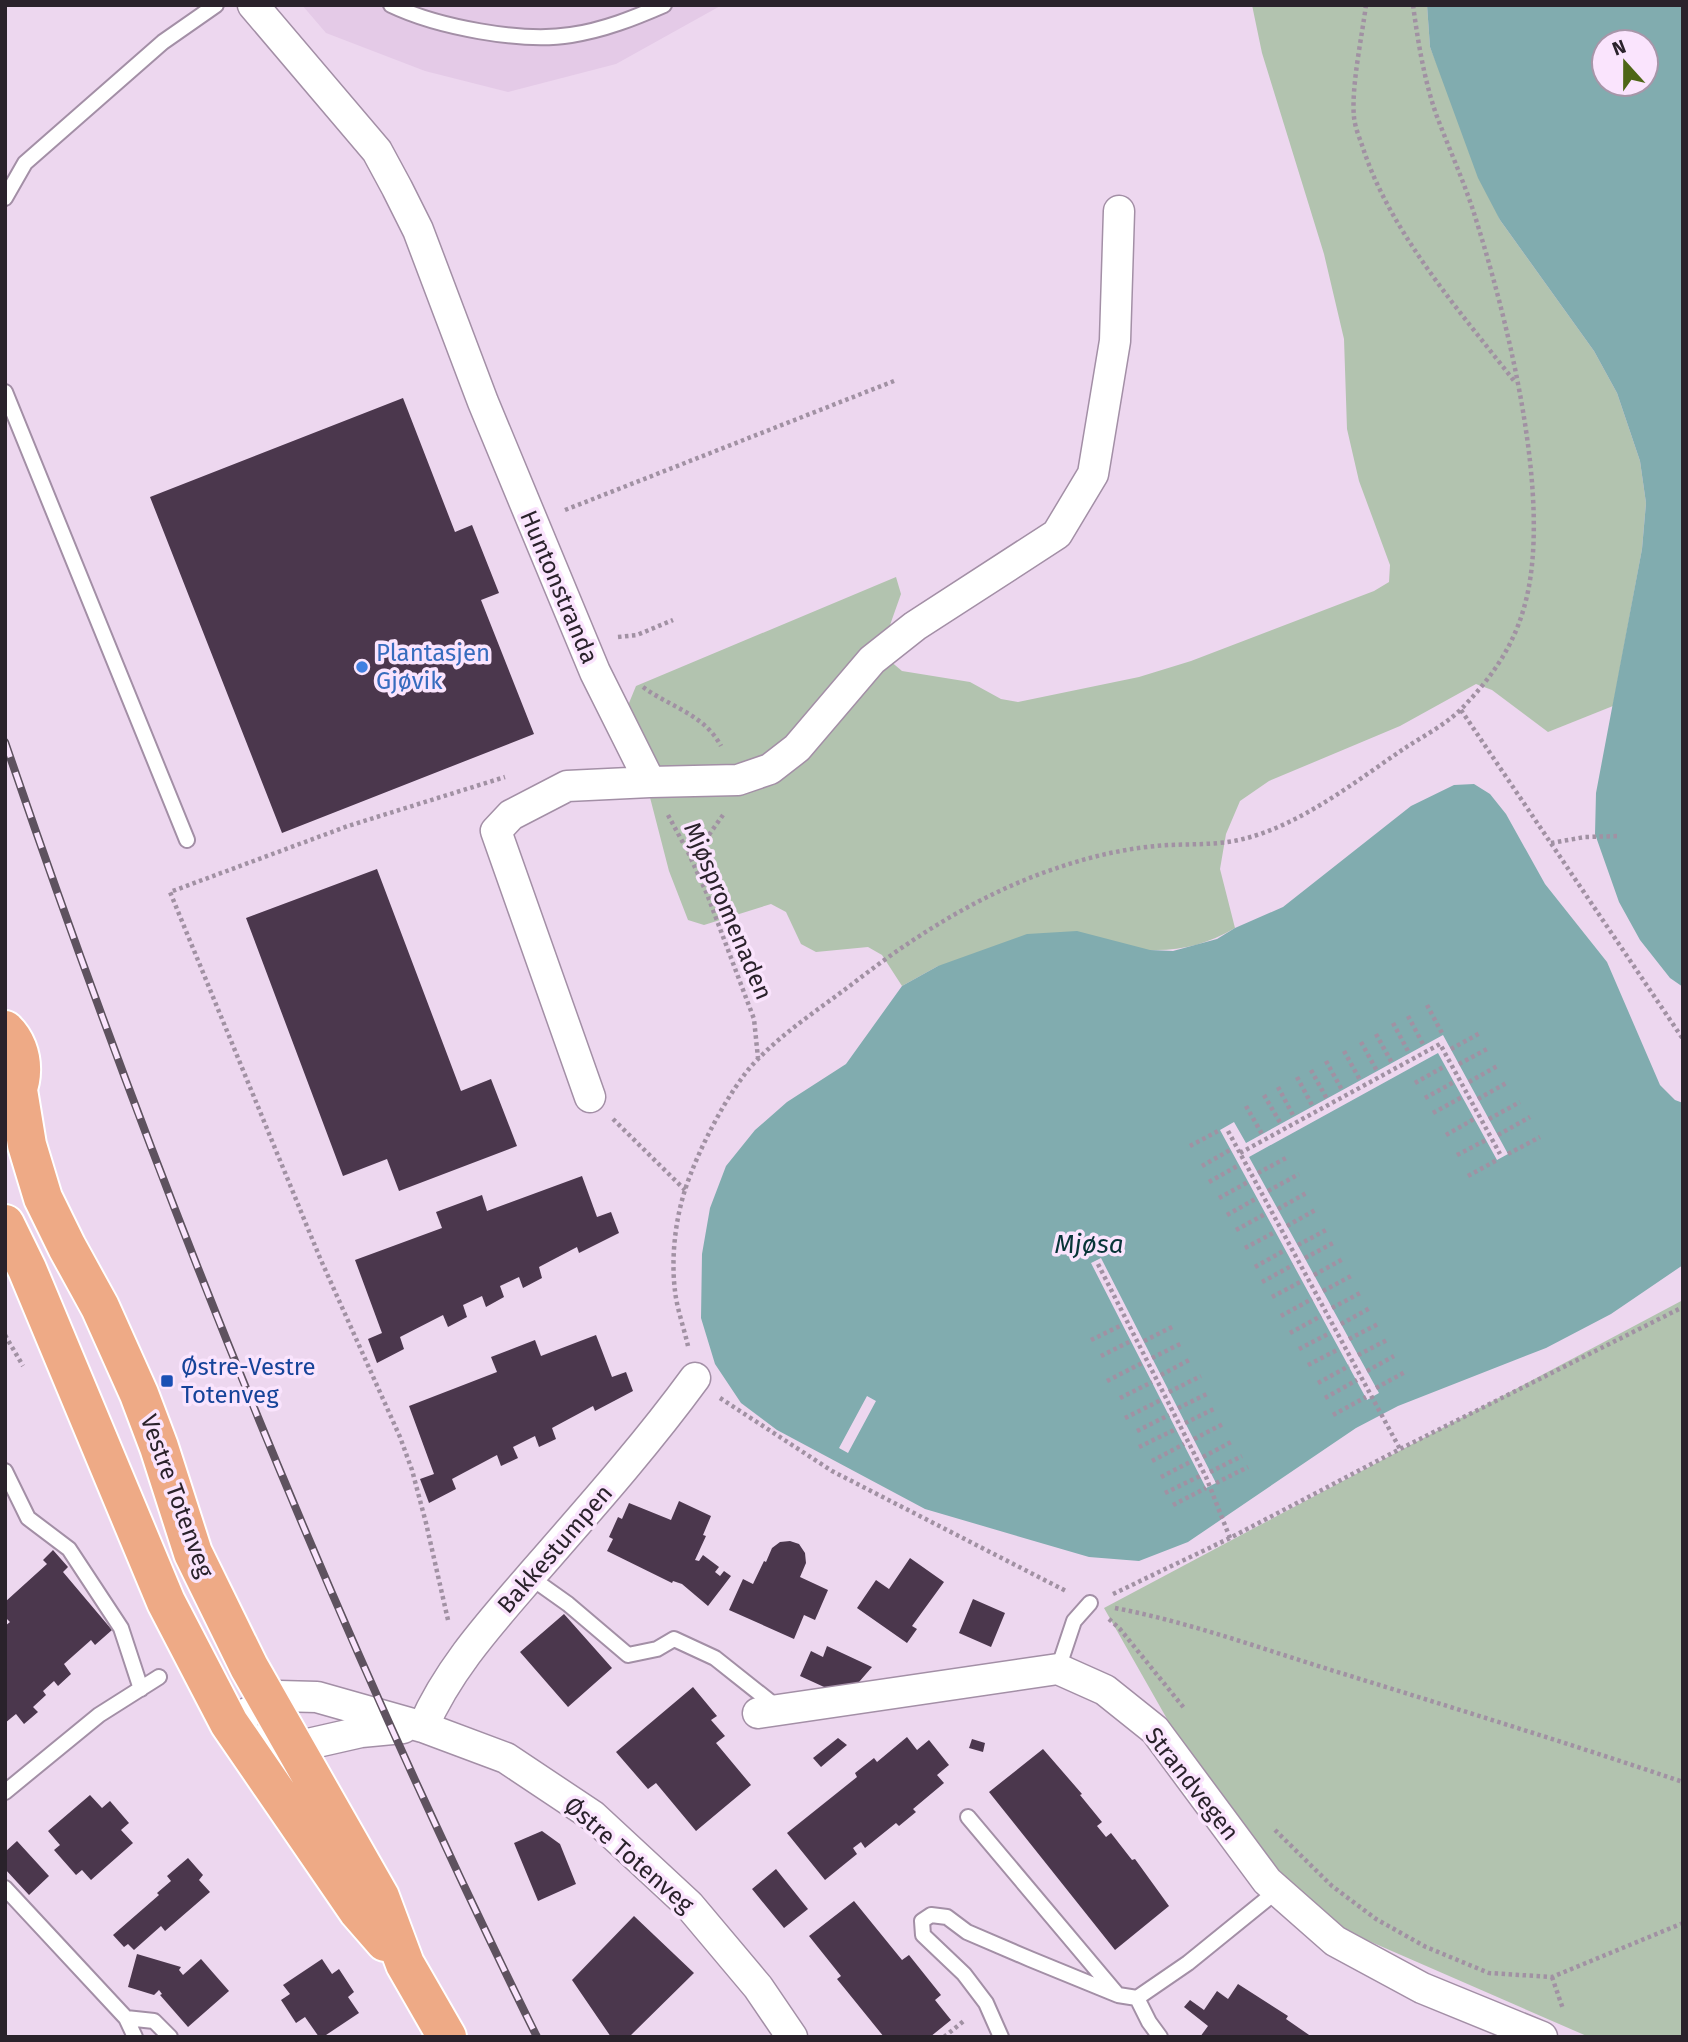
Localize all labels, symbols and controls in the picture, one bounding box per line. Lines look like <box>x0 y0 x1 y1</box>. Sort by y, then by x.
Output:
north arrow <box>1590 28 1660 98</box>
text: N <box>1609 35 1629 61</box>
street label: Huntonstranda <box>514 506 604 668</box>
place label: Plantasjen Gjøvik <box>376 639 490 695</box>
marker: Plantasjen Gjøvik <box>354 659 370 675</box>
street label: Mjøspromenaden <box>678 818 778 1004</box>
water label: Mjøsa <box>1054 1229 1124 1260</box>
place label: Østre-Vestre Totenveg <box>181 1353 316 1409</box>
marker: Østre-Vestre Totenveg <box>159 1373 175 1389</box>
street label: Vestre Totenveg <box>135 1411 220 1582</box>
street label: Bakkestumpen <box>492 1479 618 1619</box>
street label: Strandvegen <box>1139 1722 1245 1846</box>
street label: Østre Totenveg <box>559 1791 700 1919</box>

